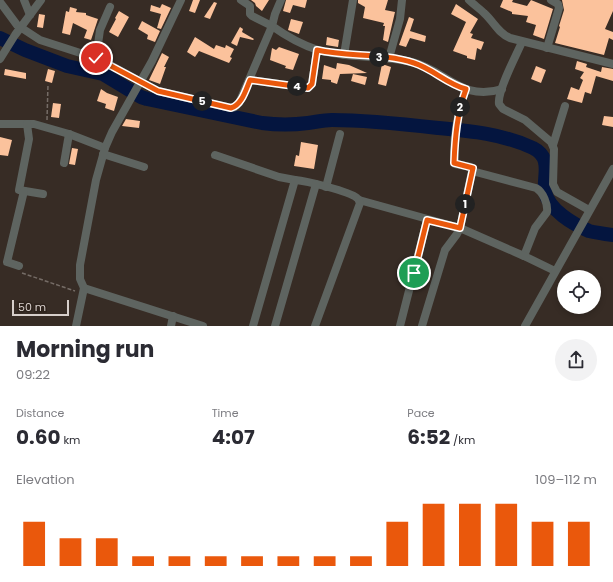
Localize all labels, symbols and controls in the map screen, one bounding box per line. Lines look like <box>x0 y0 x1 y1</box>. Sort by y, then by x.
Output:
pin <box>79 41 113 75</box>
icon: check <box>85 47 107 69</box>
pin: 3 <box>369 47 389 67</box>
text: 3 <box>376 49 382 65</box>
pin: 4 <box>287 76 307 96</box>
text: 4 <box>293 78 301 94</box>
pin: 5 <box>192 91 212 111</box>
text: 5 <box>198 93 206 109</box>
pin: 2 <box>450 97 470 117</box>
text: 2 <box>457 99 463 115</box>
pin: 1 <box>455 194 475 214</box>
text: 1 <box>463 196 467 212</box>
pin <box>397 256 431 290</box>
icon: arrive <box>403 262 425 284</box>
map controls <box>557 270 601 314</box>
button: locate <box>557 270 601 314</box>
scale bar <box>12 298 69 317</box>
text: 50 m <box>18 299 46 315</box>
text: Morning run <box>16 334 154 365</box>
button: share <box>555 339 597 381</box>
text: 09:22 <box>16 365 50 384</box>
text: Distance <box>16 405 64 421</box>
text: Time <box>212 405 238 421</box>
text: Pace <box>407 405 435 421</box>
text: 0.60 <box>16 423 60 451</box>
text: 4:07 <box>212 423 255 451</box>
text: 6:52 <box>407 423 450 451</box>
text: km <box>60 432 80 448</box>
text: /km <box>450 432 475 448</box>
text: Elevation <box>16 470 75 489</box>
text: 109–112 m <box>535 470 597 489</box>

